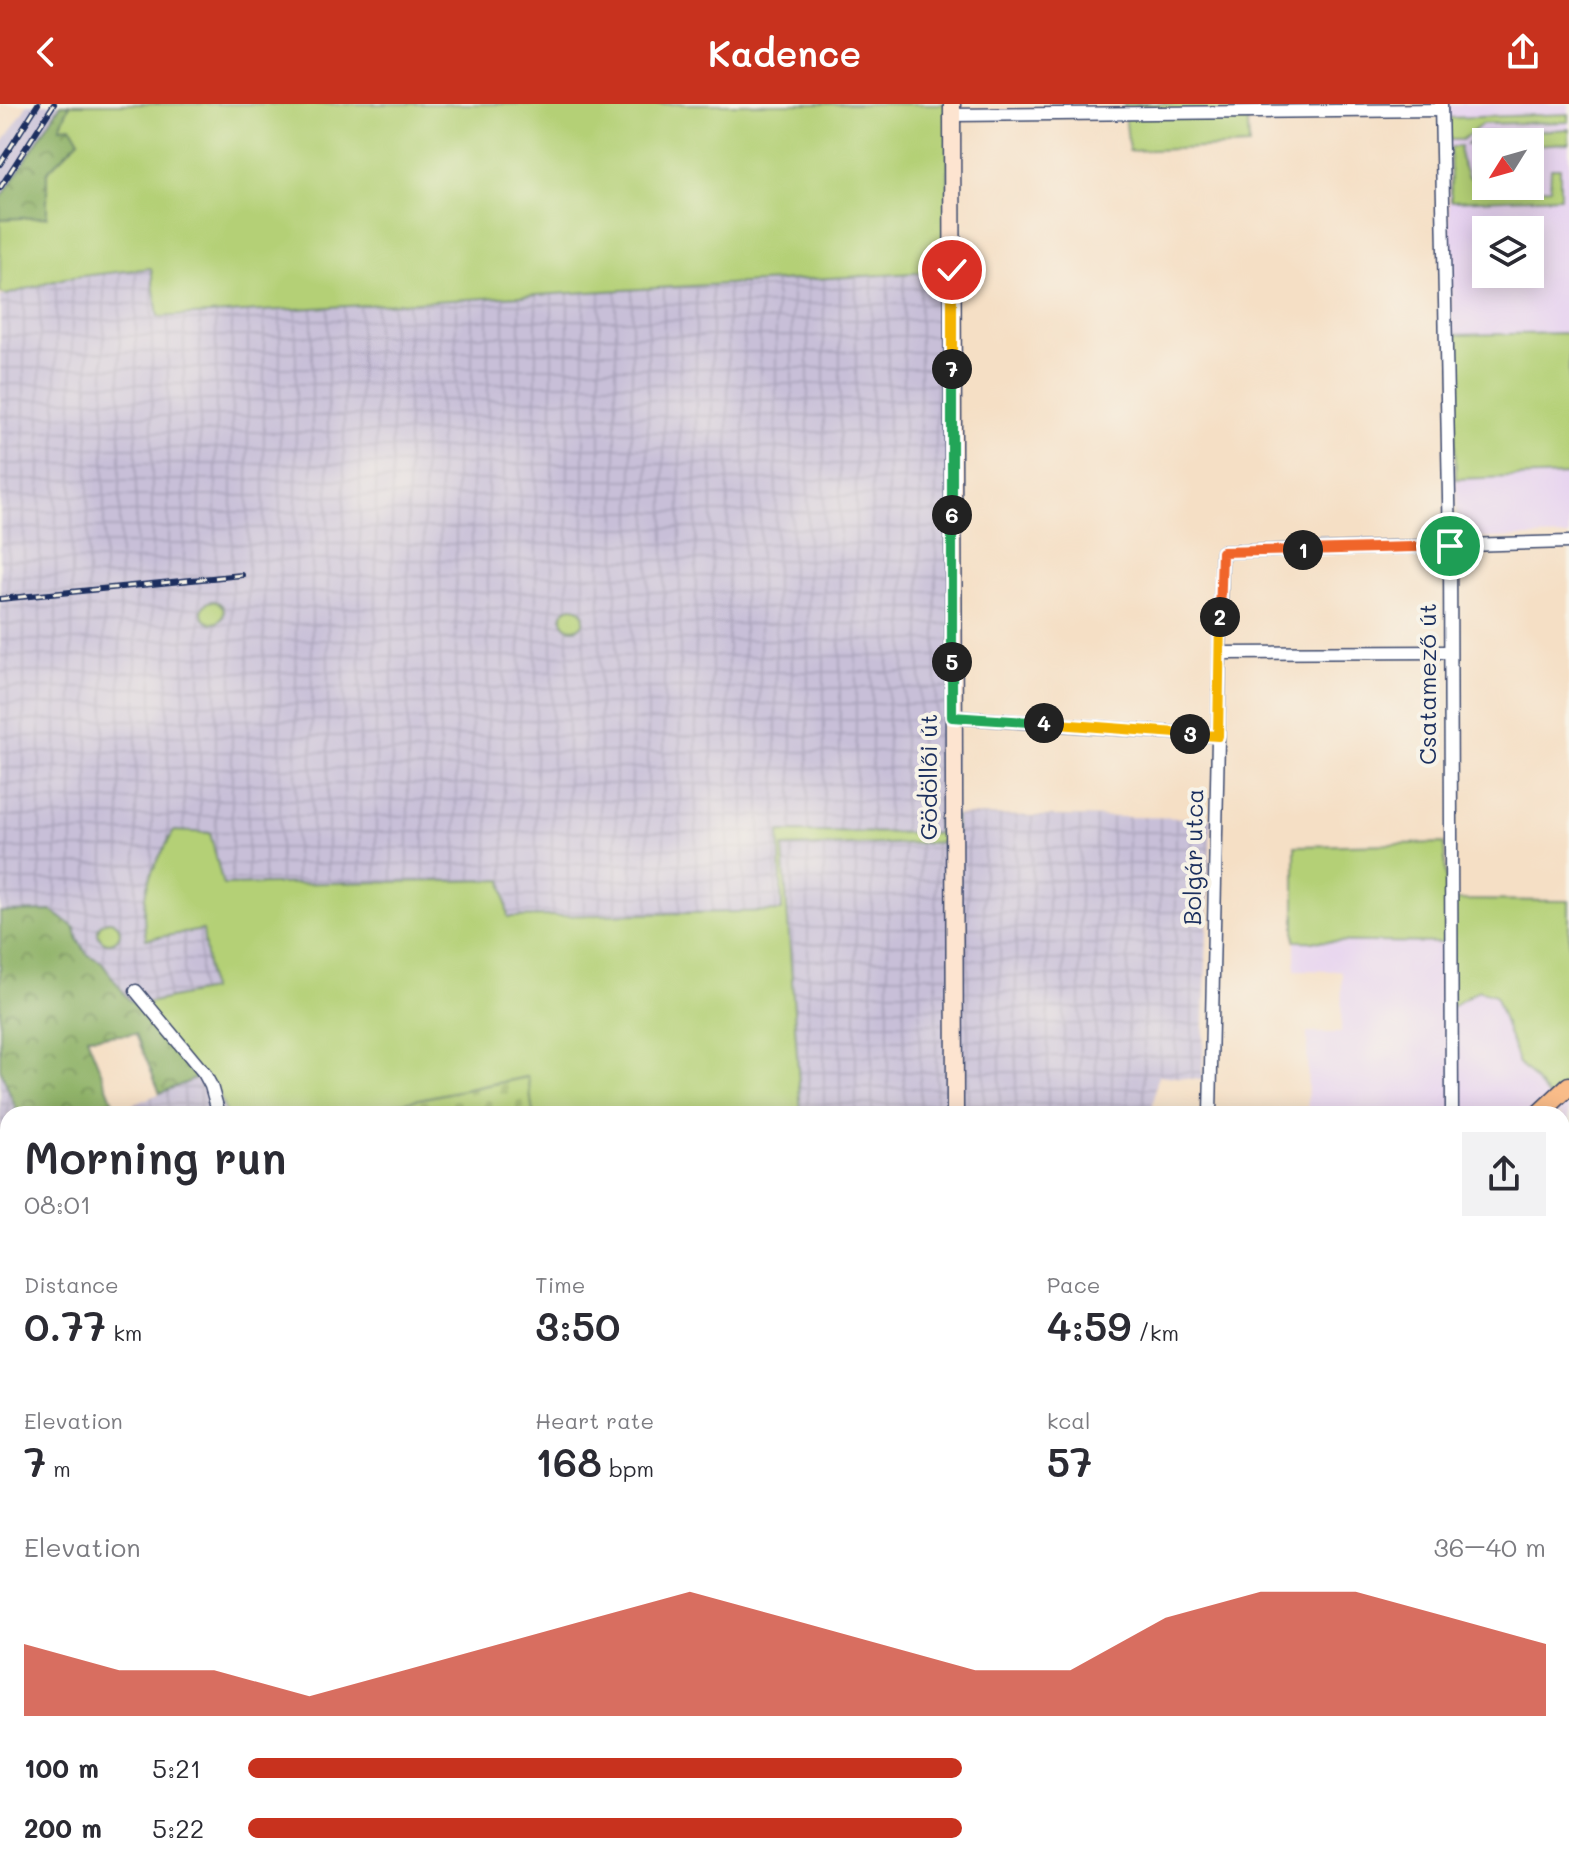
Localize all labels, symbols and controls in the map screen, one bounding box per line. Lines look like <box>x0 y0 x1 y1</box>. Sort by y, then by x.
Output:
text: Kadence <box>708 29 861 76</box>
icon: back <box>24 30 68 74</box>
icon: share <box>1501 30 1545 74</box>
north arrow <box>1472 128 1544 200</box>
map controls <box>1472 128 1544 288</box>
button: layers <box>1472 216 1544 288</box>
pin <box>918 236 986 304</box>
icon: check <box>930 248 974 292</box>
pin: 7 <box>932 349 972 389</box>
text: 7 <box>946 354 958 383</box>
pin: 6 <box>932 495 972 535</box>
text: 6 <box>945 500 959 529</box>
pin <box>1416 512 1484 580</box>
icon: arrive <box>1428 524 1472 568</box>
pin: 1 <box>1283 530 1323 570</box>
text: 1 <box>1298 535 1308 564</box>
pin: 2 <box>1200 597 1240 637</box>
text: 2 <box>1214 602 1226 631</box>
street label: Csatamező út <box>1411 603 1442 765</box>
pin: 5 <box>932 642 972 682</box>
text: 5 <box>946 647 958 676</box>
pin: 4 <box>1024 703 1064 743</box>
text: 4 <box>1037 708 1051 737</box>
street label: Gödöllői út <box>912 714 943 840</box>
pin: 3 <box>1170 714 1210 754</box>
text: 3 <box>1183 719 1197 748</box>
street label: Bolgár utca <box>1176 788 1209 925</box>
text: Morning run <box>24 1128 287 1185</box>
button: share <box>1462 1132 1546 1216</box>
text: 08:01 <box>24 1187 92 1221</box>
text: Distance <box>24 1270 119 1299</box>
text: Time <box>535 1270 585 1299</box>
text: Pace <box>1047 1270 1100 1299</box>
text: 0.77 <box>24 1299 106 1351</box>
text: 3:50 <box>535 1299 620 1351</box>
text: 4:59 <box>1047 1299 1131 1351</box>
text: km <box>106 1318 142 1347</box>
text: /km <box>1131 1318 1179 1347</box>
text: Elevation <box>24 1406 123 1435</box>
text: Heart rate <box>535 1406 654 1435</box>
text: kcal <box>1047 1406 1091 1435</box>
text: 7 <box>24 1435 46 1487</box>
text: 168 <box>535 1435 602 1487</box>
text: 57 <box>1047 1435 1092 1487</box>
text: m <box>46 1454 71 1483</box>
text: bpm <box>602 1454 654 1483</box>
text: Elevation <box>24 1530 141 1564</box>
text: 36–40 m <box>1433 1530 1546 1564</box>
text: 100 m <box>24 1751 99 1785</box>
text: 5:21 <box>152 1751 201 1785</box>
text: 200 m <box>24 1811 102 1845</box>
text: 5:22 <box>152 1811 204 1845</box>

